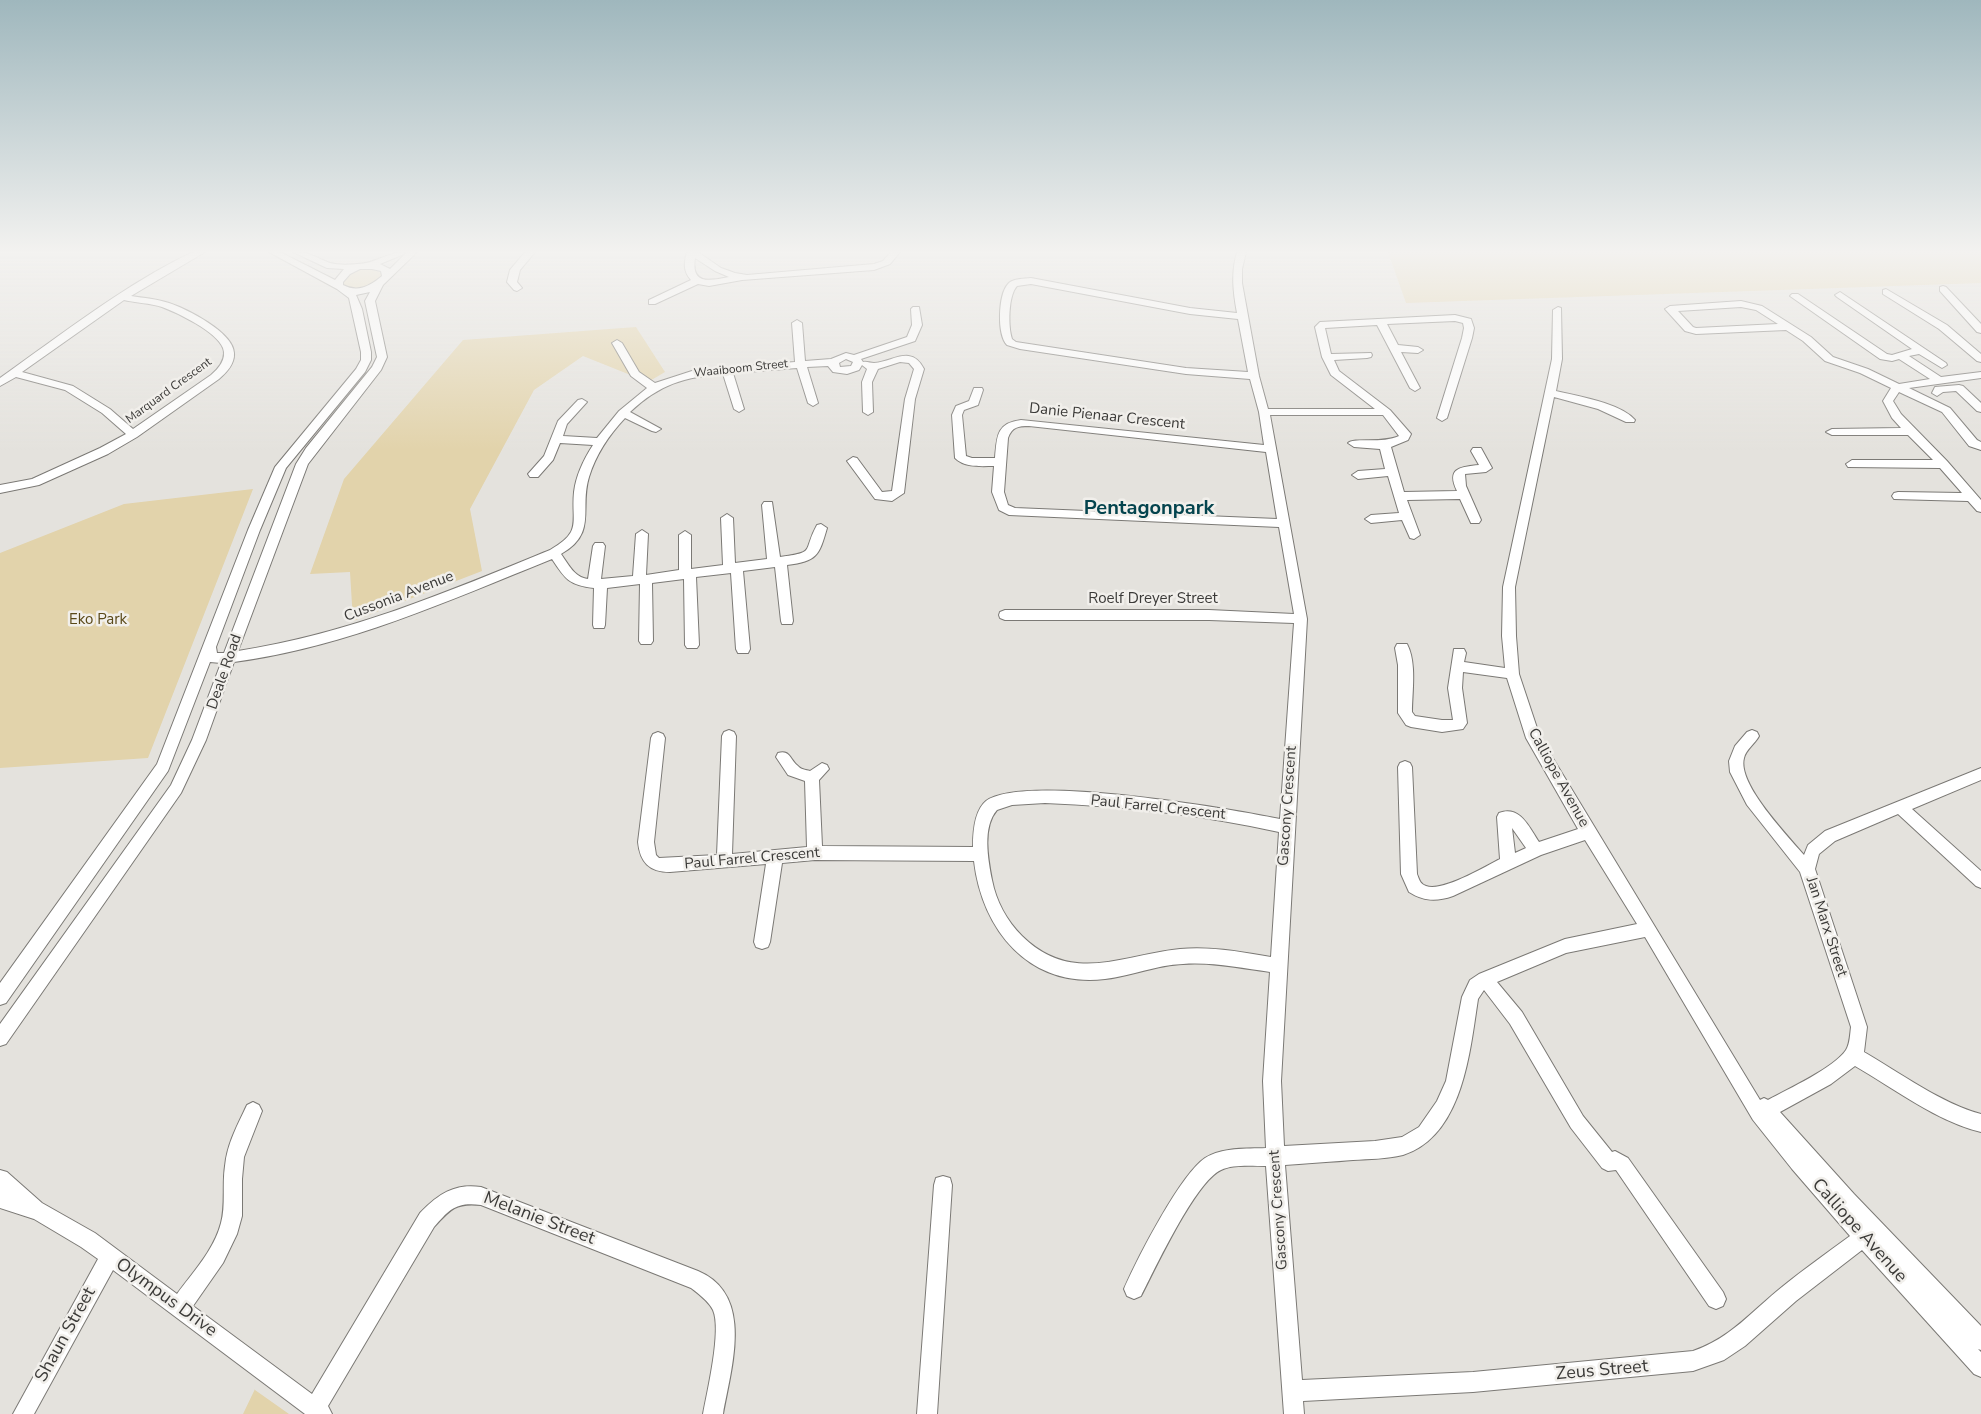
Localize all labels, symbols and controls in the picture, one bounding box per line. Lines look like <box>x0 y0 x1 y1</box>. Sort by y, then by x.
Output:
street label: Marquard Crescent <box>123 355 215 427</box>
street label: Waaiboom Street <box>693 357 789 381</box>
street label: Danie Pienaar Crescent <box>1028 400 1186 434</box>
district label: Pentagonpark <box>1084 497 1214 521</box>
street label: Cussonia Avenue <box>342 568 456 626</box>
street label: Roelf Dreyer Street <box>1088 590 1218 608</box>
park label: Eko Park <box>69 611 127 629</box>
street label: Deale Road <box>204 632 246 712</box>
street label: Calliope Avenue <box>1523 725 1593 831</box>
street label: Gascony Crescent <box>1275 745 1301 867</box>
street label: Paul Farrel Crescent <box>1090 792 1226 824</box>
street label: Paul Farrel Crescent <box>684 844 820 874</box>
street label: Jan Marx Street <box>1801 875 1851 979</box>
street label: Gascony Crescent <box>1266 1149 1292 1271</box>
street label: Calliope Avenue <box>1807 1175 1911 1287</box>
street label: Melanie Street <box>480 1188 598 1250</box>
street label: Olympus Drive <box>111 1254 221 1342</box>
street label: Shaun Street <box>31 1284 101 1386</box>
street label: Zeus Street <box>1555 1356 1649 1386</box>

